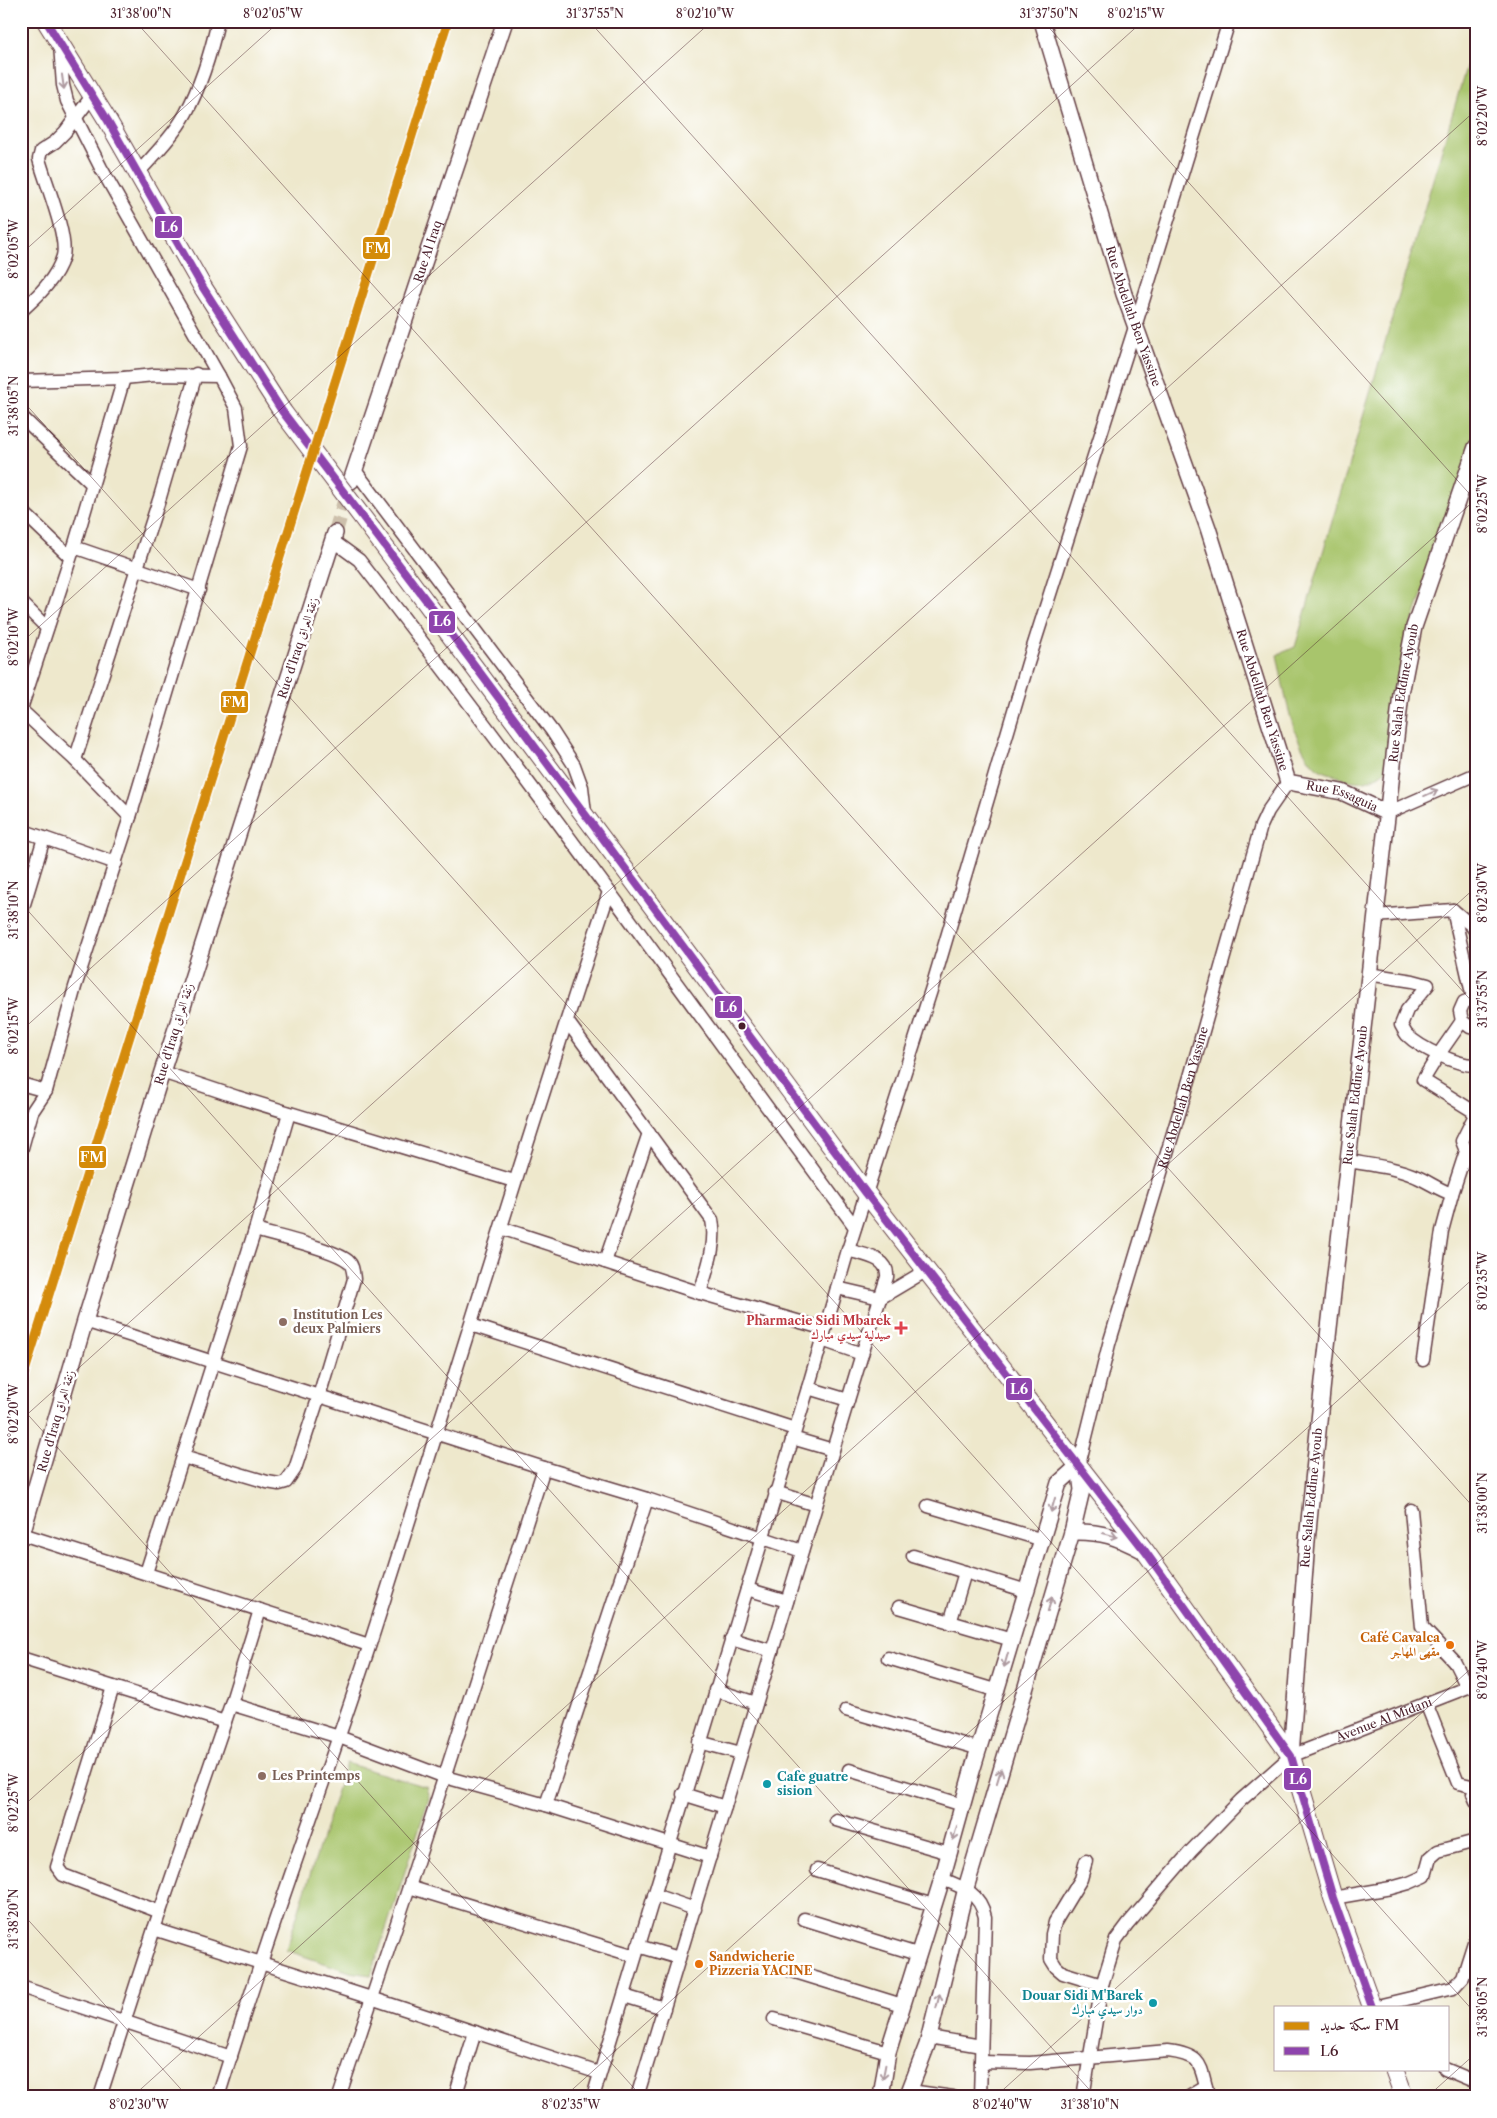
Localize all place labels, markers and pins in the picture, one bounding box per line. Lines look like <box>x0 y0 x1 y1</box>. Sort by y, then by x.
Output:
unlabelled marker <box>737 1021 747 1031</box>
place label: Institution Les deux Palmiers <box>293 1307 383 1336</box>
place label: Pharmacie Sidi Mbarek صيدلية سيدي مبارك <box>746 1313 892 1345</box>
marker: Institution Les deux Palmiers <box>277 1316 289 1328</box>
marker: Pharmacie Sidi Mbarek صيدلية سيدي مبارك <box>895 1322 907 1334</box>
place label: Café Cavalca مقهى المهاجر <box>1360 1630 1441 1660</box>
marker: Café Cavalca مقهى المهاجر <box>1444 1639 1456 1651</box>
place label: Les Printemps <box>272 1768 361 1783</box>
place label: Cafe guatre sision <box>777 1769 848 1798</box>
marker: Les Printemps <box>256 1770 268 1782</box>
marker: Cafe guatre sision <box>761 1778 773 1790</box>
place label: Sandwicherie Pizzeria YACINE <box>709 1949 813 1978</box>
marker: Sandwicherie Pizzeria YACINE <box>693 1958 705 1970</box>
place label: Douar Sidi M'Barek دوار سيدي مبارك <box>1022 1988 1144 2020</box>
marker: Douar Sidi M'Barek دوار سيدي مبارك <box>1147 1997 1159 2009</box>

